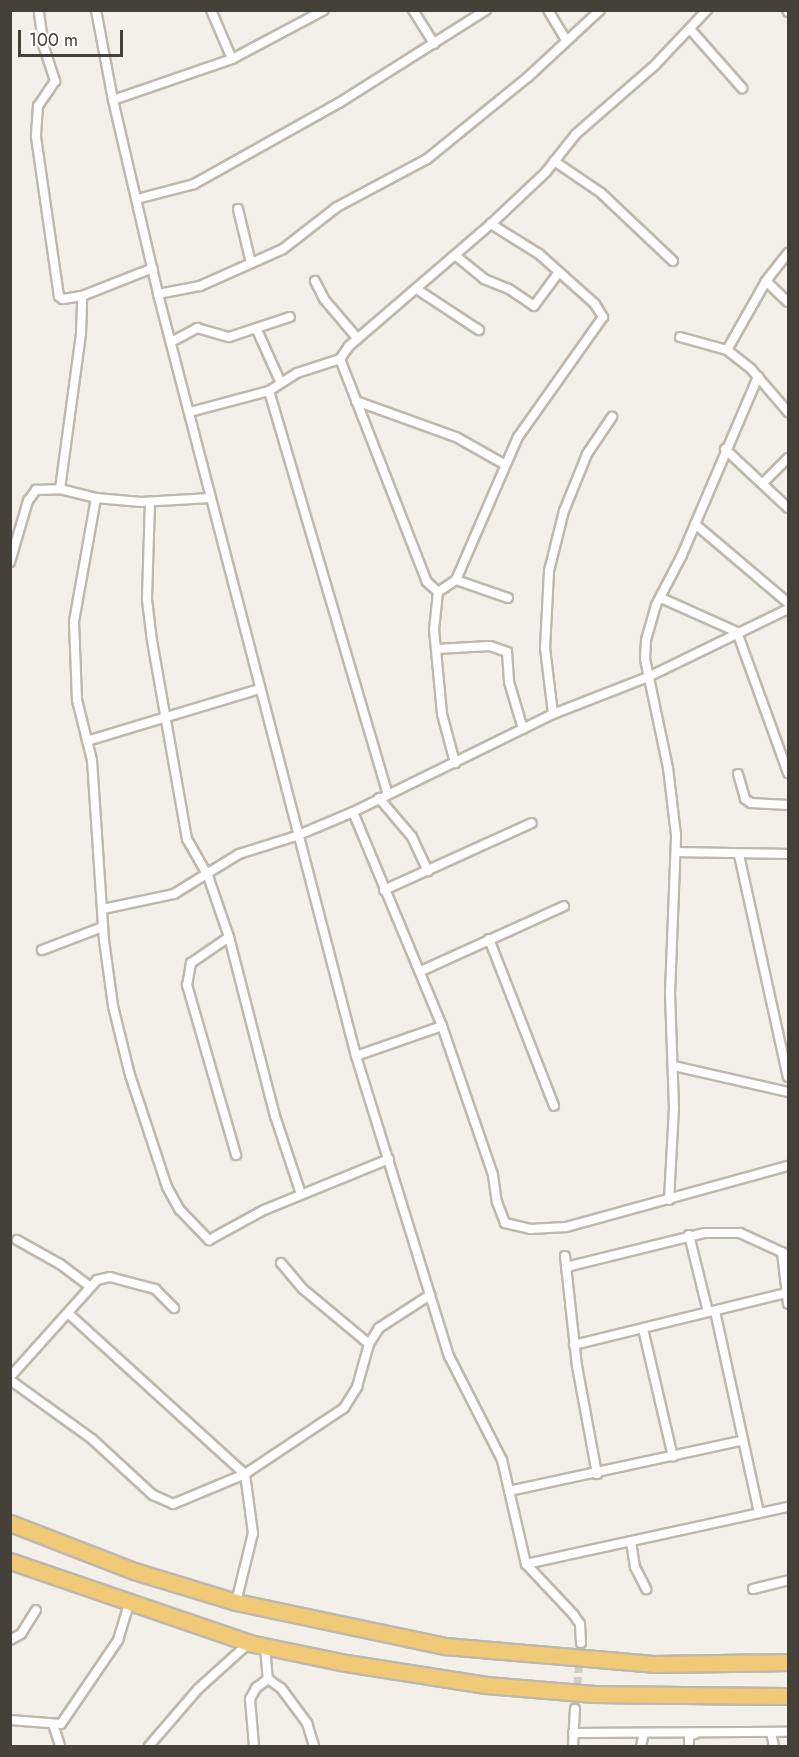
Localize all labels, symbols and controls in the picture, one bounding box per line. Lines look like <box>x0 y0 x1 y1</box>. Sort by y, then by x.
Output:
scale bar <box>21 18 126 56</box>
text: 100 m <box>29 27 78 53</box>

